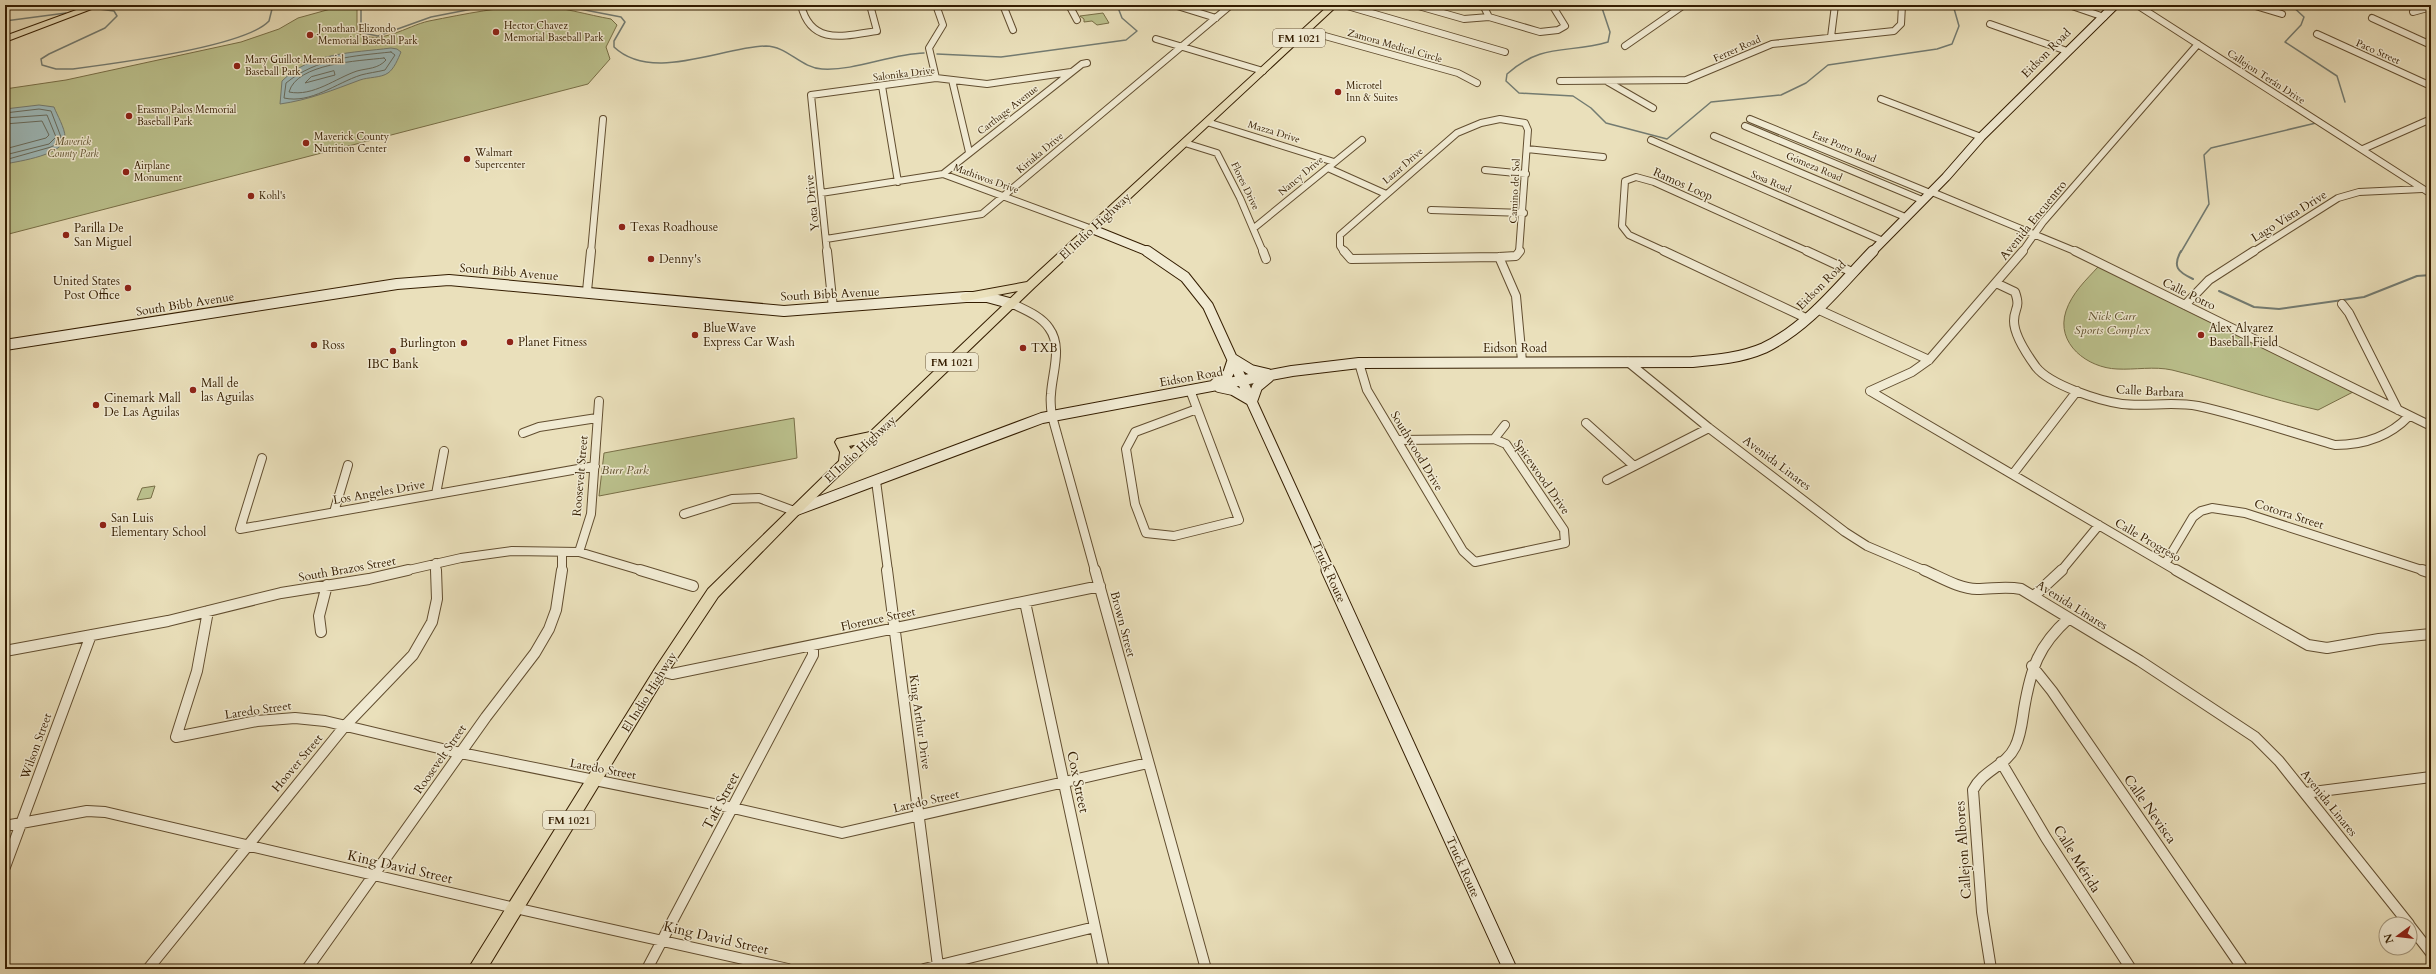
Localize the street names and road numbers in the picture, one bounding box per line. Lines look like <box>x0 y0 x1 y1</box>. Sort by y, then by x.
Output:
street label: Eidson Road <box>2018 24 2075 81</box>
street label: Zamora Medical Circle <box>1346 26 1444 66</box>
road number: FM 1021 <box>1273 29 1325 47</box>
street label: Ferrer Road <box>1711 32 1763 66</box>
street label: Paco Street <box>2354 36 2403 68</box>
street label: Callejon Terán Drive <box>2224 46 2308 108</box>
street label: Salonika Drive <box>872 63 936 85</box>
street label: Carthage Avenue <box>975 81 1042 138</box>
street label: Mazza Drive <box>1246 117 1302 147</box>
street label: East Potro Road <box>1810 128 1879 166</box>
street label: Kiriaka Drive <box>1013 129 1067 177</box>
street label: Lazar Drive <box>1380 144 1427 188</box>
street label: Gómeza Road <box>1784 149 1845 185</box>
street label: Nancy Drive <box>1275 153 1327 199</box>
street label: Camino del Sol <box>1506 158 1524 224</box>
street label: Flores Drive <box>1227 160 1263 213</box>
street label: Mathiwos Drive <box>951 161 1021 198</box>
street label: Ramos Loop <box>1651 164 1715 204</box>
street label: Sosa Road <box>1749 167 1794 197</box>
street label: Yota Drive <box>801 174 823 232</box>
street label: Avenida Encuentro <box>1996 176 2070 263</box>
street label: Lago Vista Drive <box>2248 186 2330 246</box>
street label: El Indio Highway <box>1056 188 1135 263</box>
street label: Eidson Road <box>1793 256 1850 313</box>
street label: South Bibb Avenue <box>459 260 559 284</box>
street label: Calle Potro <box>2160 274 2219 314</box>
street label: South Bibb Avenue <box>780 283 880 305</box>
street label: South Bibb Avenue <box>135 288 235 320</box>
street label: Eidson Road <box>1483 340 1548 356</box>
road number: FM 1021 <box>926 353 978 371</box>
street label: Eidson Road <box>1158 363 1225 390</box>
street label: Calle Barbara <box>2116 381 2185 401</box>
street label: Southwood Drive <box>1387 408 1447 494</box>
street label: El Indio Highway <box>821 411 900 486</box>
street label: Avenida Linares <box>1740 432 1814 494</box>
street label: Roosevelt Street <box>568 435 592 517</box>
street label: Spicewood Drive <box>1510 436 1574 518</box>
street label: Los Angeles Drive <box>332 476 426 508</box>
street label: Cotorra Street <box>2252 495 2326 533</box>
street label: Calle Progreso <box>2112 515 2185 566</box>
street label: Truck Route <box>1308 539 1350 605</box>
street label: South Brazos Street <box>297 553 397 585</box>
street label: Avenida Linares <box>2033 577 2111 633</box>
street label: Brown Street <box>1107 589 1140 659</box>
street label: Florence Street <box>839 603 917 635</box>
street label: El Indio Highway <box>618 648 680 735</box>
street label: King Arthur Drive <box>905 674 935 770</box>
street label: Laredo Street <box>224 697 293 723</box>
street label: Wilson Street <box>16 711 55 782</box>
street label: Roosevelt Street <box>410 721 470 797</box>
street label: Hoover Street <box>268 731 326 795</box>
street label: Cox Street <box>1062 749 1094 815</box>
street label: Laredo Street <box>568 755 638 783</box>
street label: Avenida Linares <box>2297 766 2361 840</box>
street label: Taft Street <box>698 768 744 833</box>
street label: Calle Nevisca <box>2119 771 2181 847</box>
street label: Laredo Street <box>891 786 961 816</box>
street label: Callejon Albores <box>1950 800 1976 900</box>
road number: FM 1021 <box>543 811 595 829</box>
street label: Calle Mérida <box>2049 822 2105 896</box>
street label: Truck Route <box>1442 834 1484 900</box>
street label: King David Street <box>346 846 455 888</box>
street label: King David Street <box>662 917 771 959</box>

